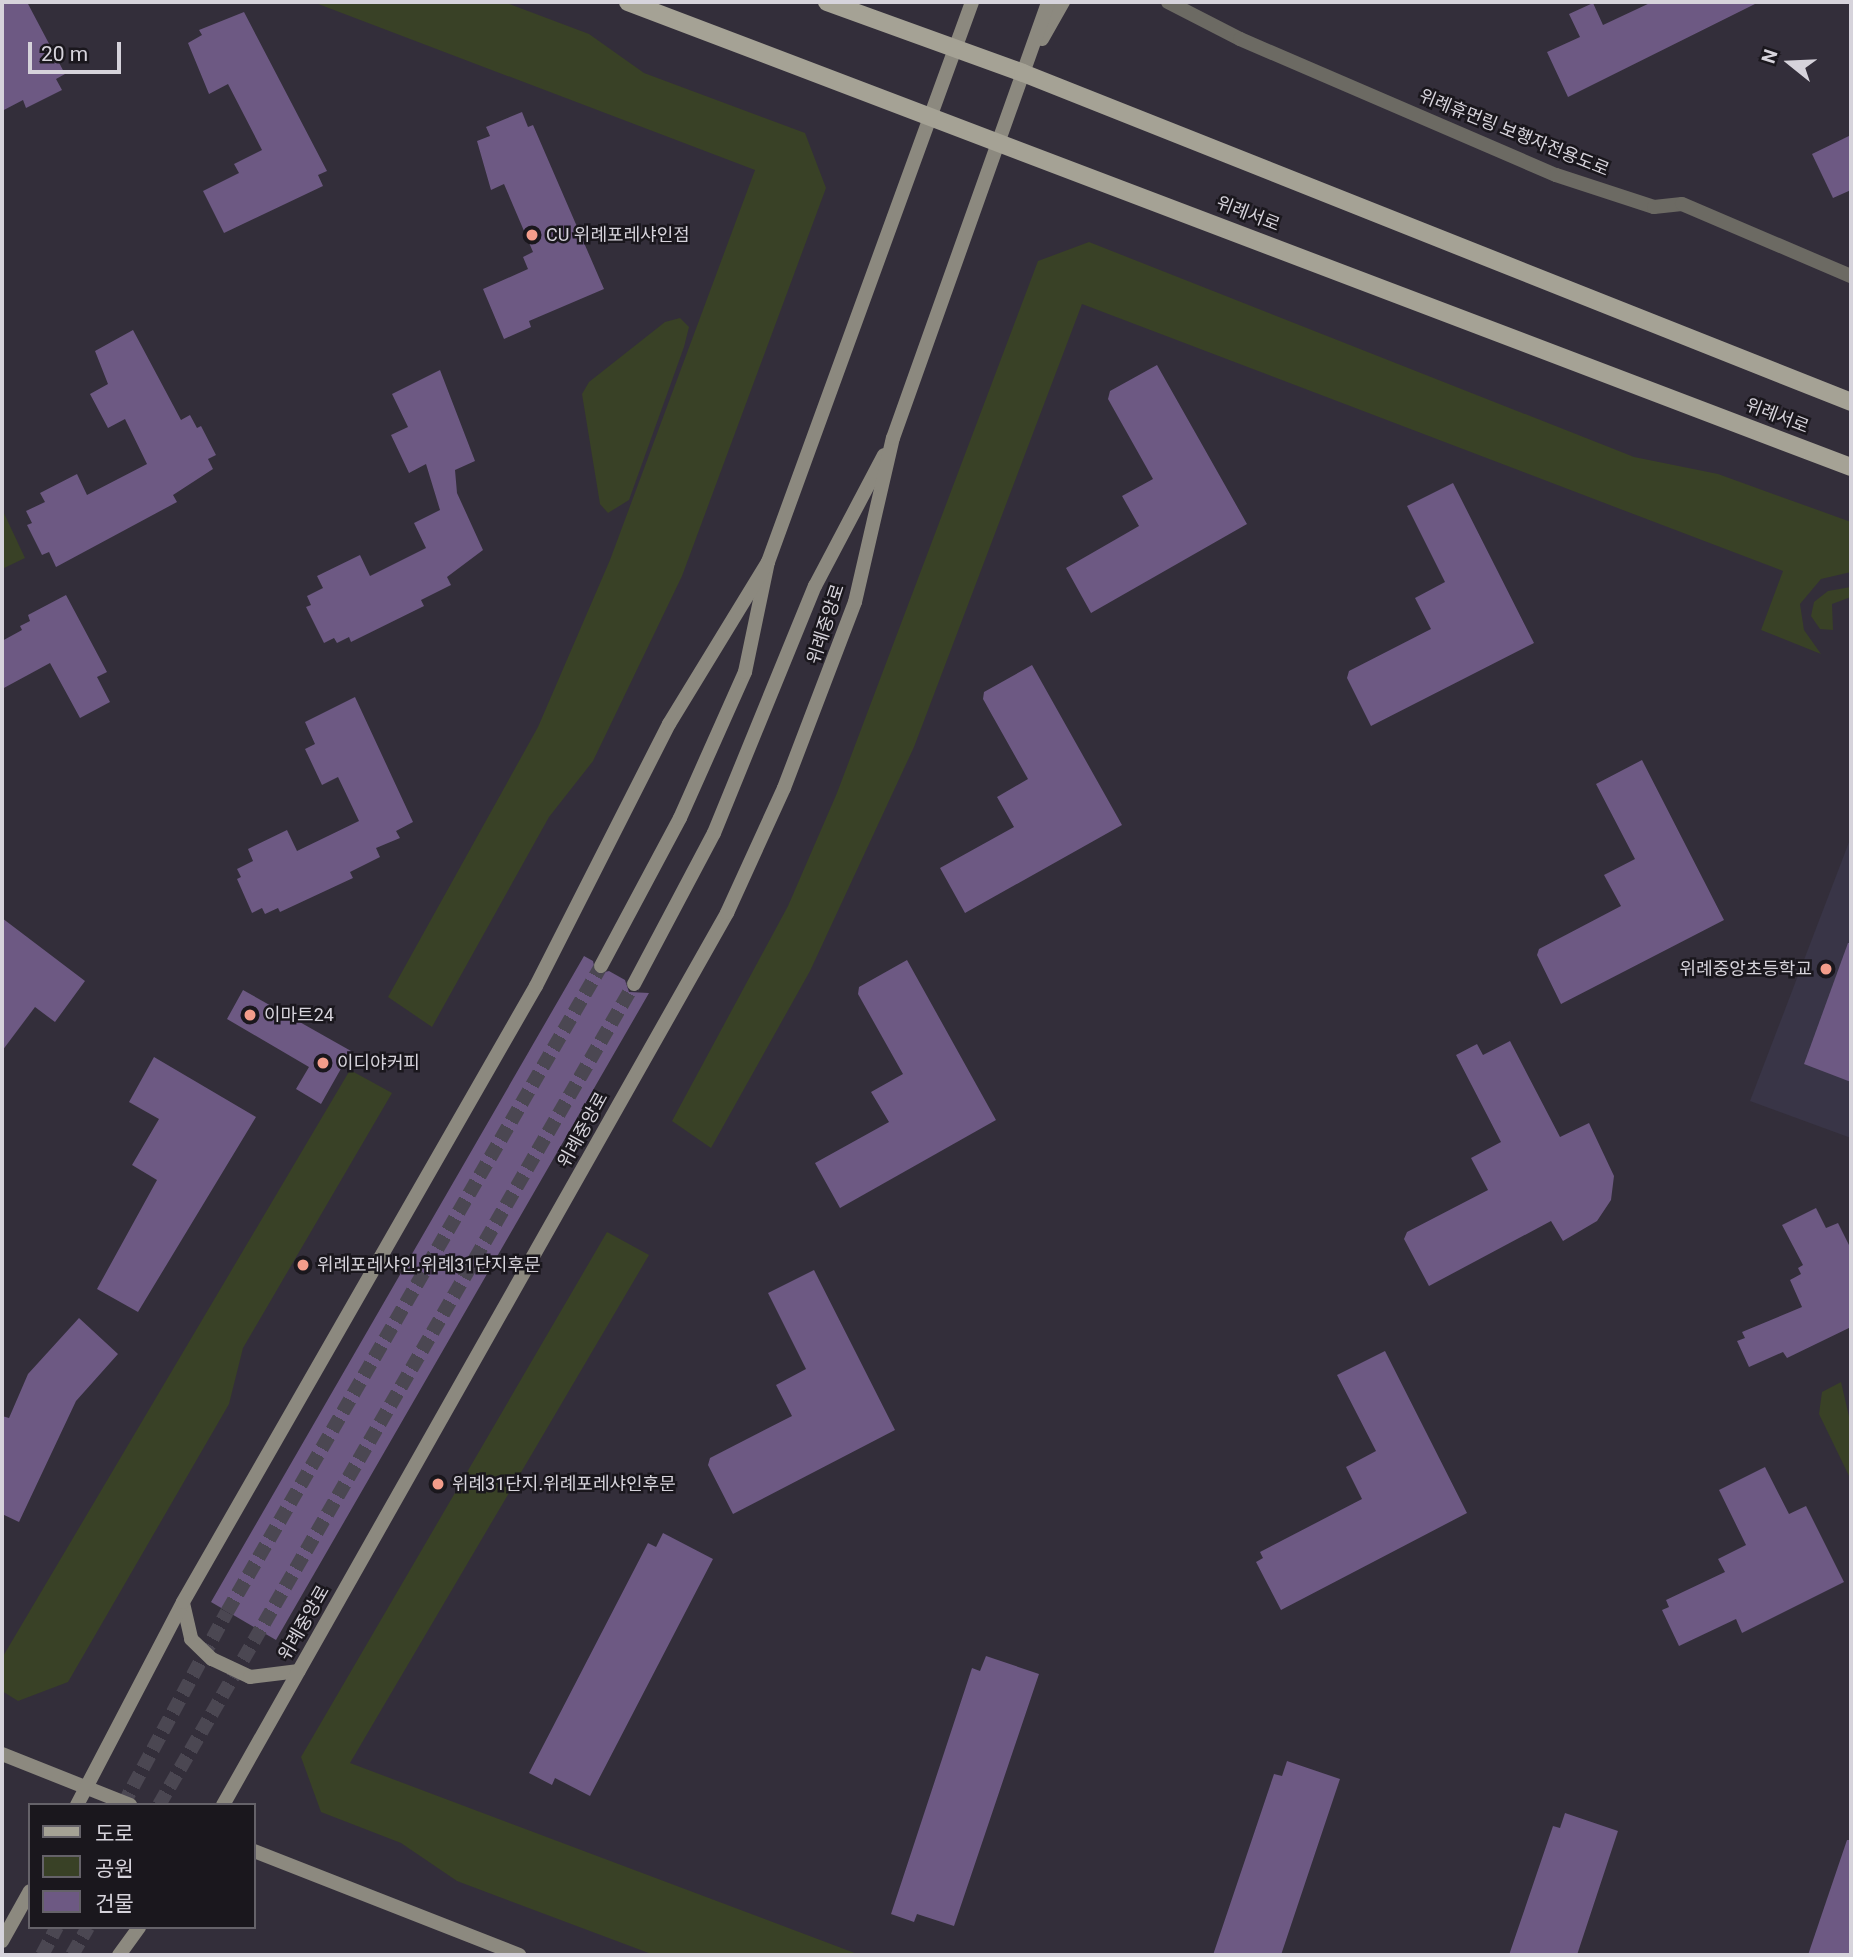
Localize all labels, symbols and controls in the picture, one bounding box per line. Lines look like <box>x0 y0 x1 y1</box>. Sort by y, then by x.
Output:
scale bar <box>32 28 124 72</box>
north arrow <box>1755 28 1825 98</box>
text: 20 m <box>41 42 88 66</box>
text: N <box>1757 46 1783 66</box>
street label: 위례휴먼링 보행자전용도로 <box>1416 85 1612 181</box>
street label: 위례서로 <box>1213 192 1283 236</box>
place label: CU 위례포레샤인점 <box>546 224 690 246</box>
marker: CU 위례포레샤인점 <box>524 227 540 243</box>
street label: 위례서로 <box>1742 394 1812 438</box>
street label: 위례중앙로 <box>803 581 849 667</box>
place label: 위례중앙초등학교 <box>1680 958 1812 980</box>
marker: 위례중앙초등학교 <box>1818 961 1834 977</box>
place label: 이마트24 <box>264 1004 334 1026</box>
marker: 이마트24 <box>242 1007 258 1023</box>
place label: 이디야커피 <box>337 1052 420 1074</box>
marker: 이디야커피 <box>315 1055 331 1071</box>
street label: 위례중앙로 <box>553 1089 613 1171</box>
place label: 위례포레샤인.위례31단지후문 <box>317 1254 541 1276</box>
marker: 위례포레샤인.위례31단지후문 <box>295 1257 311 1273</box>
place label: 위례31단지.위례포레샤인후문 <box>452 1473 676 1495</box>
marker: 위례31단지.위례포레샤인후문 <box>430 1476 446 1492</box>
street label: 위례중앙로 <box>274 1582 334 1664</box>
legend <box>28 1803 256 1929</box>
text: 도로 <box>95 1822 134 1846</box>
text: 공원 <box>95 1857 134 1881</box>
text: 건물 <box>95 1892 134 1916</box>

